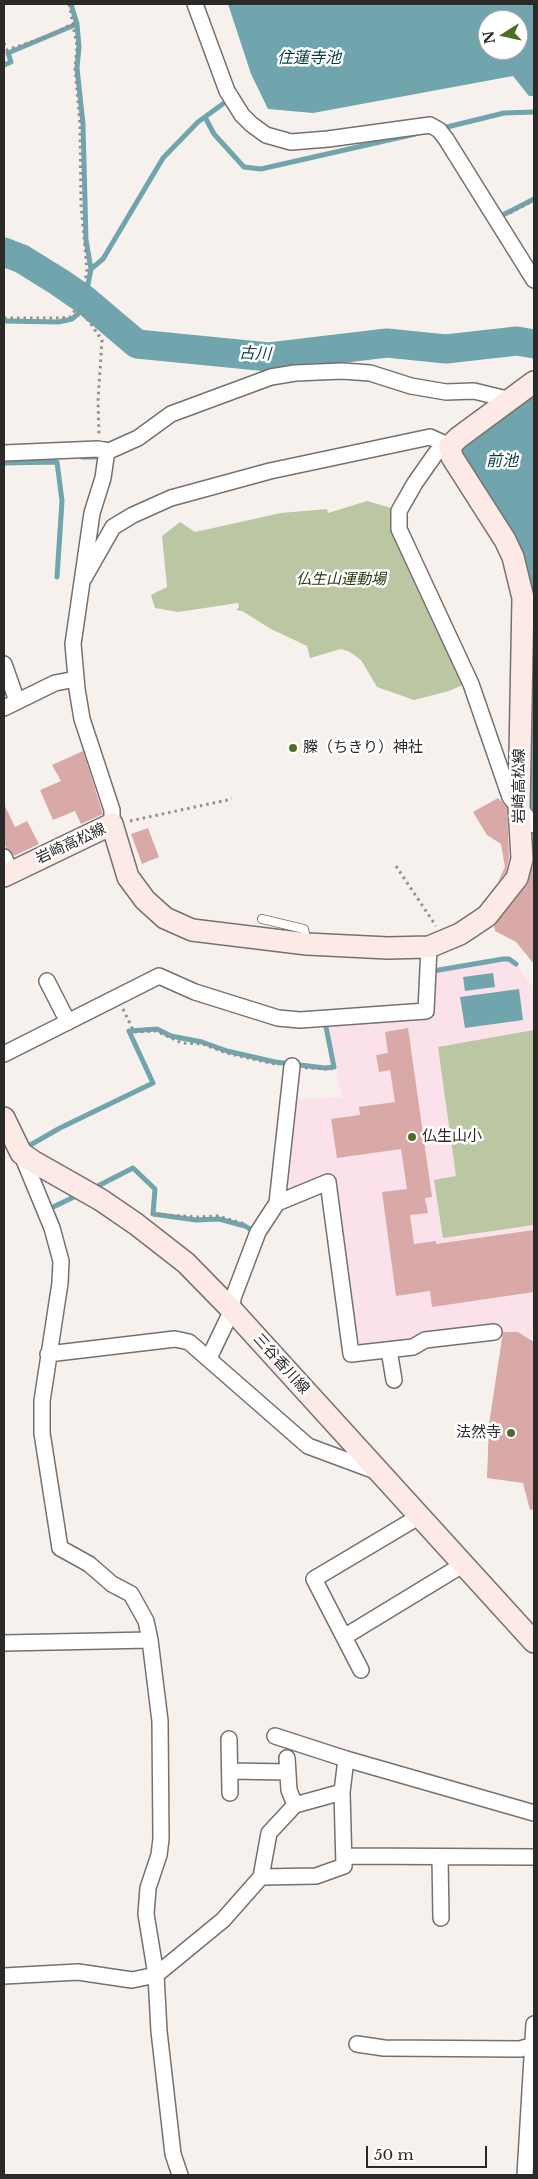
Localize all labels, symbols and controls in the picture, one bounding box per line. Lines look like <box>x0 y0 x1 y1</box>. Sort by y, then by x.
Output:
north arrow <box>478 10 528 60</box>
text: N <box>479 29 499 45</box>
water label: 住蓮寺池 <box>277 48 341 68</box>
water label: 古川 <box>239 344 271 364</box>
water label: 前池 <box>486 451 518 471</box>
park label: 仏生山運動場 <box>296 571 386 589</box>
place label: 榺（ちきり）神社 <box>303 739 423 757</box>
marker: 榺（ちきり）神社 <box>287 742 299 754</box>
street label: 岩崎高松線 <box>511 749 529 823</box>
street label: 岩崎高松線 <box>33 820 109 868</box>
place label: 仏生山小 <box>422 1128 482 1146</box>
marker: 仏生山小 <box>406 1131 418 1143</box>
street label: 三谷香川線 <box>249 1330 313 1398</box>
place label: 法然寺 <box>456 1424 501 1442</box>
marker: 法然寺 <box>505 1427 517 1439</box>
scale bar <box>368 2136 489 2168</box>
text: 50 m <box>374 2145 414 2164</box>

